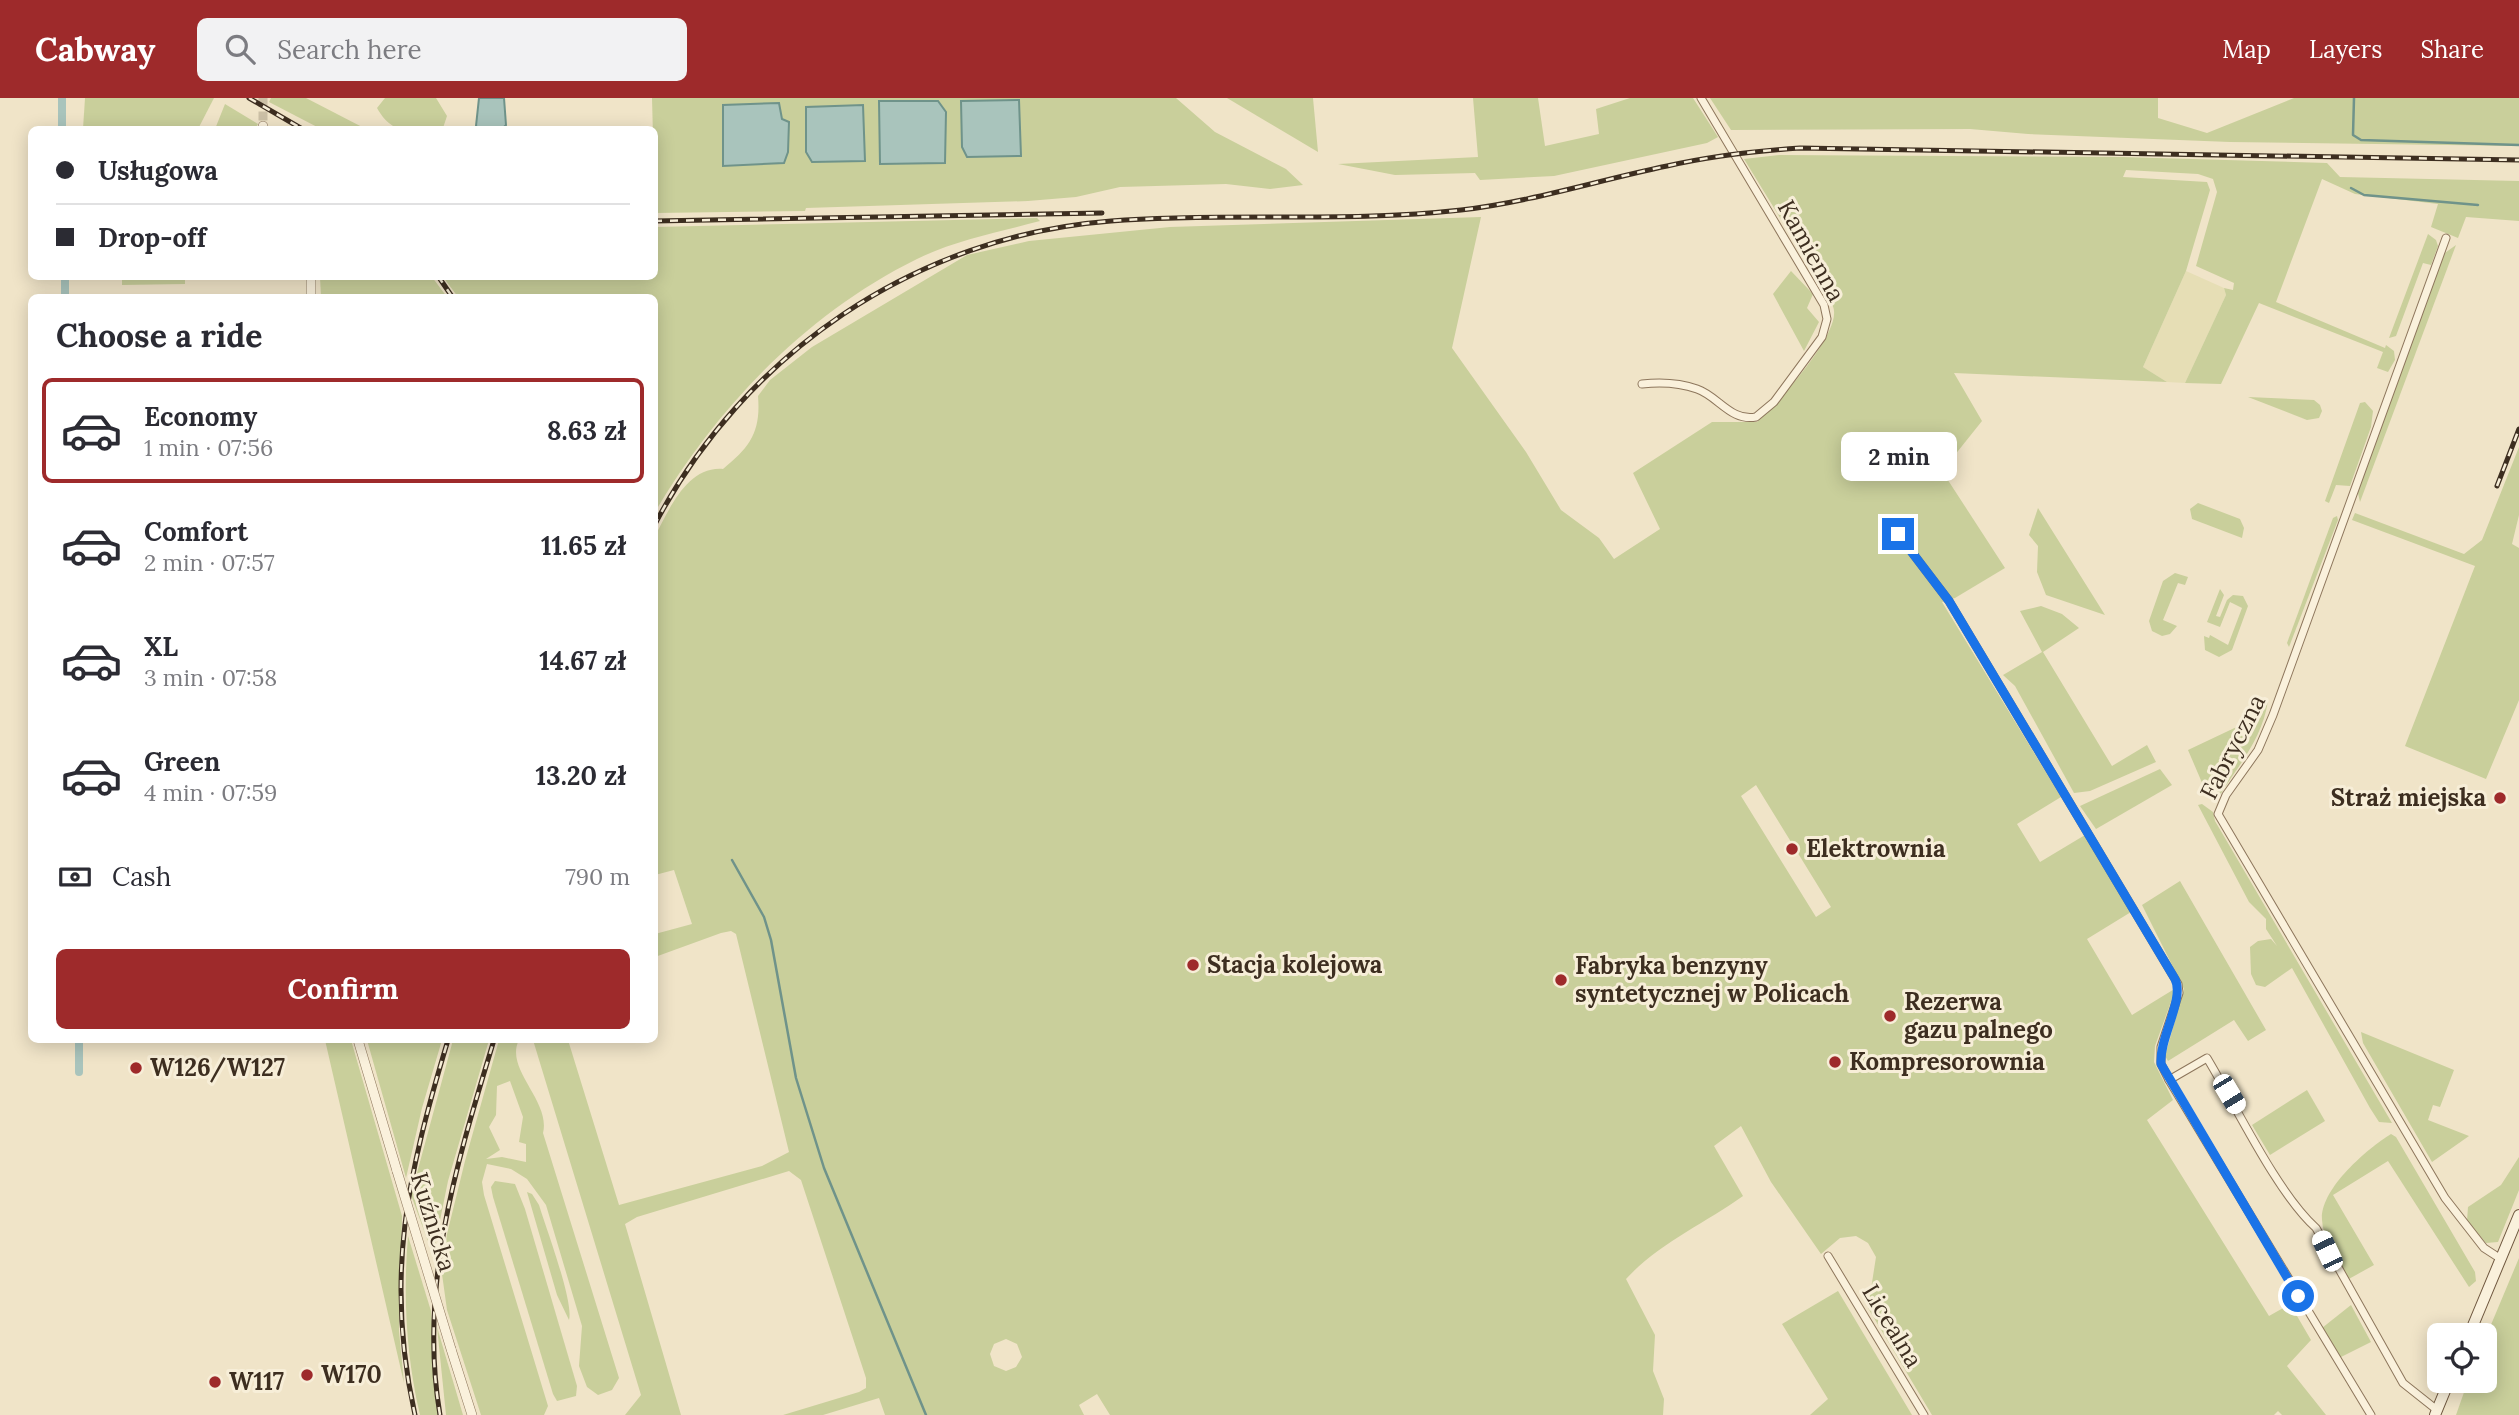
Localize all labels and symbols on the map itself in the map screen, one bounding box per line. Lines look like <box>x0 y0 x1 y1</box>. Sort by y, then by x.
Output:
street label: Kamienna <box>1771 194 1852 307</box>
callout: 2 min <box>1840 432 1956 482</box>
route end <box>1882 518 1914 550</box>
street label: Fabryczna <box>2193 689 2272 804</box>
place label: Straż miejska <box>2331 782 2486 813</box>
marker: Straż miejska <box>2492 790 2508 806</box>
place label: Elektrownia <box>1806 833 1946 864</box>
marker: Elektrownia <box>1784 841 1800 857</box>
place label: Stacja kolejowa <box>1207 949 1383 980</box>
place label: Fabryka benzyny syntetycznej w Policach <box>1575 950 1849 1009</box>
marker: Stacja kolejowa <box>1185 957 1201 973</box>
marker: Fabryka benzyny syntetycznej w Policach <box>1553 972 1569 988</box>
place label: Rezerwa gazu palnego <box>1904 986 2053 1045</box>
marker: Rezerwa gazu palnego <box>1882 1008 1898 1024</box>
place label: Kompresorownia <box>1849 1046 2045 1077</box>
place label: W126/W127 <box>150 1052 285 1083</box>
marker: Kompresorownia <box>1827 1054 1843 1070</box>
marker: W126/W127 <box>128 1060 144 1076</box>
car <box>2210 1071 2249 1117</box>
street label: Kuźnicka <box>404 1169 463 1275</box>
car <box>2309 1228 2346 1274</box>
street label: Licealna <box>1855 1278 1929 1373</box>
route start <box>2282 1280 2314 1312</box>
place label: W170 <box>321 1359 382 1390</box>
place label: W117 <box>229 1366 284 1397</box>
marker: W170 <box>299 1367 315 1383</box>
marker: W117 <box>207 1374 223 1390</box>

